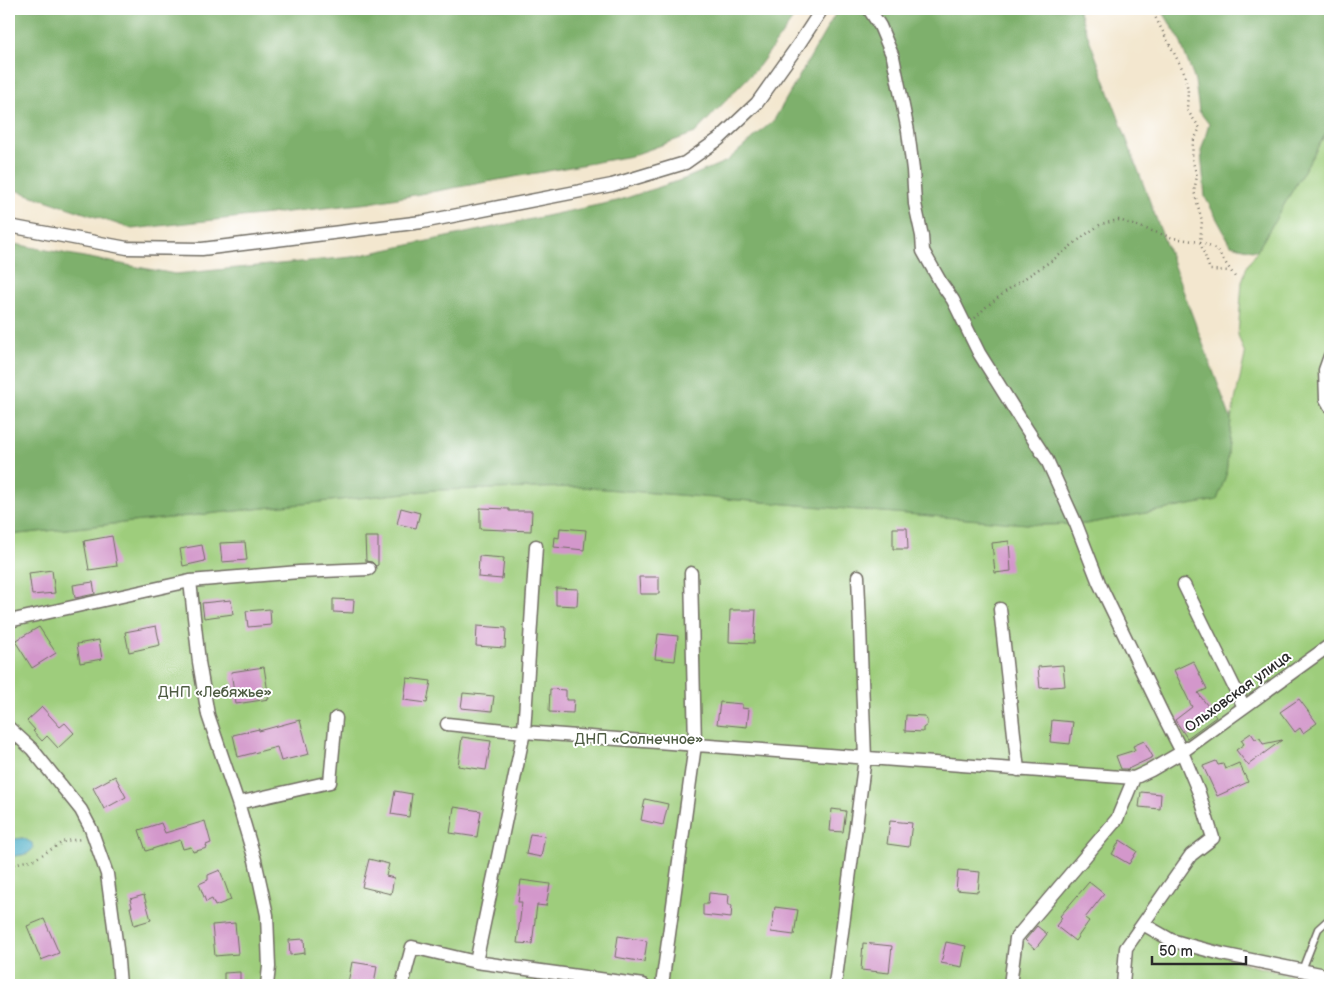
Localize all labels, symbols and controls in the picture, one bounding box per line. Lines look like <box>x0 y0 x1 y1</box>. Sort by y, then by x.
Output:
street label: Ольховская улица <box>1181 647 1295 737</box>
park label: ДНП «Лебяжье» <box>158 683 272 702</box>
park label: ДНП «Солнечное» <box>575 730 703 749</box>
scale bar <box>1152 934 1245 966</box>
text: 50 m <box>1159 942 1193 961</box>

